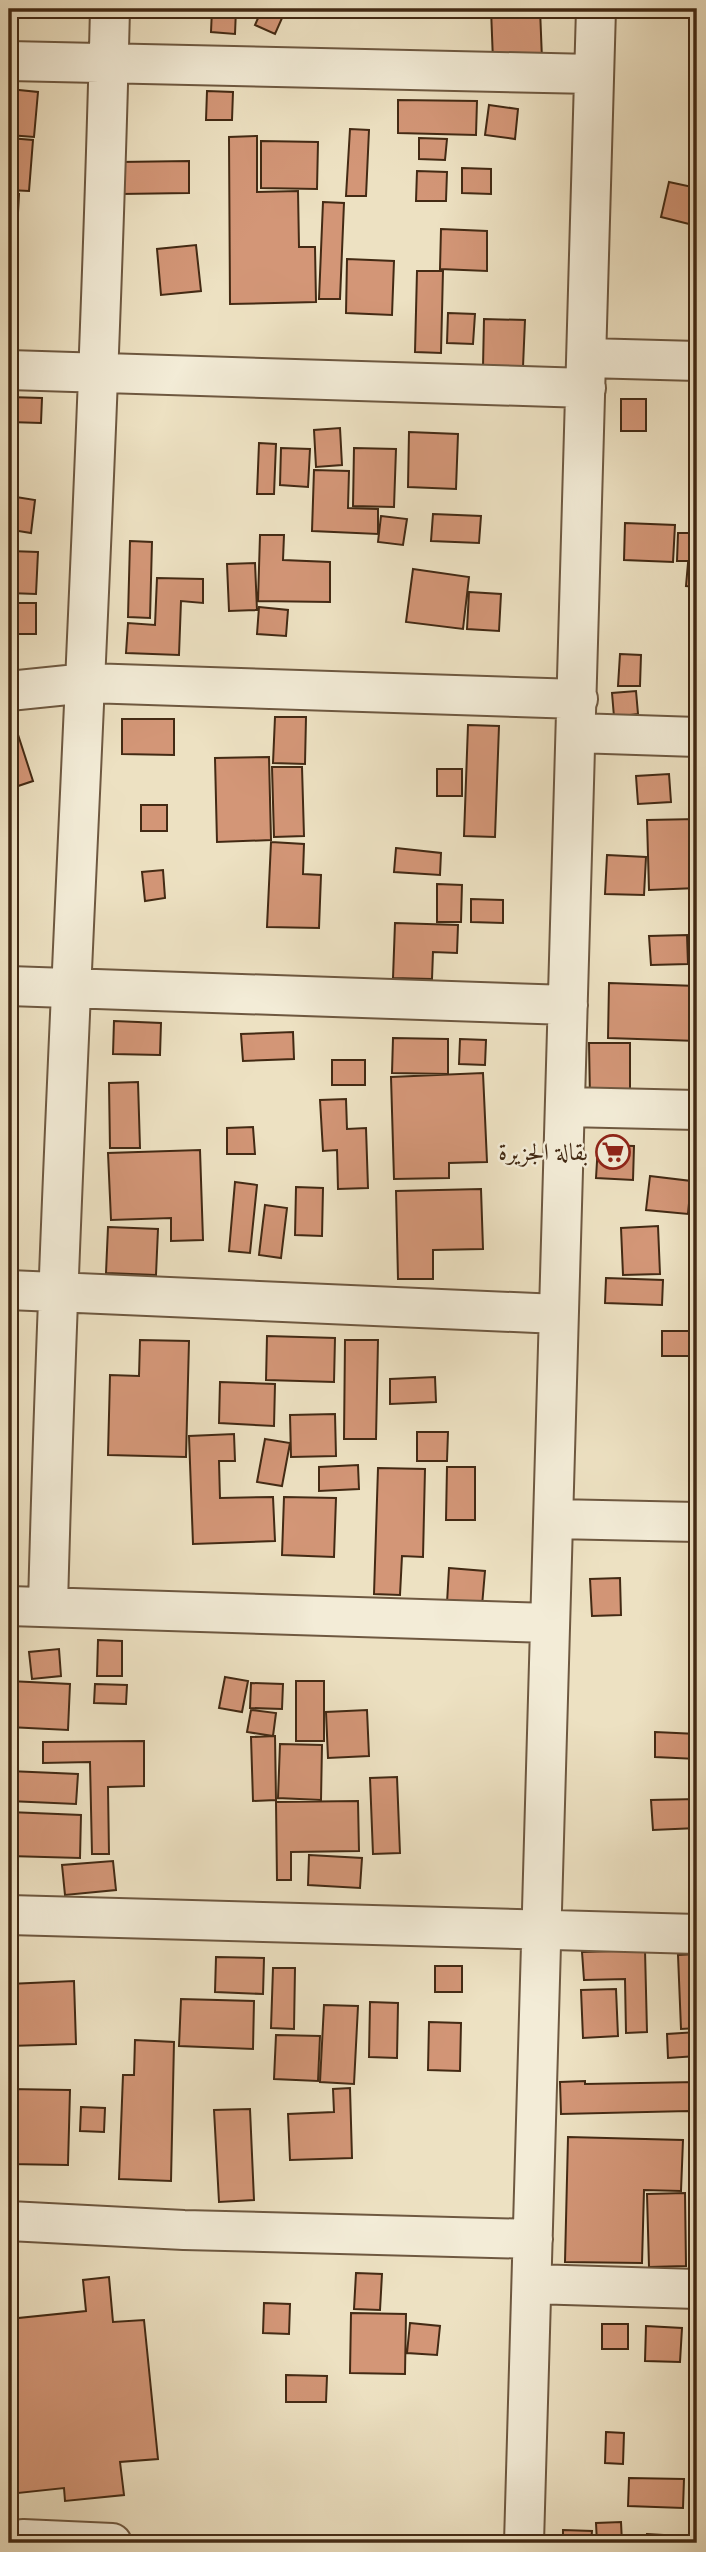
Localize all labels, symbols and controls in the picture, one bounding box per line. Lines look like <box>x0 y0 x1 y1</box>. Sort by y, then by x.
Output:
supermarket icon: بقالة الجزيرة <box>594 1133 632 1171</box>
place label: بقالة الجزيرة <box>498 1142 588 1167</box>

